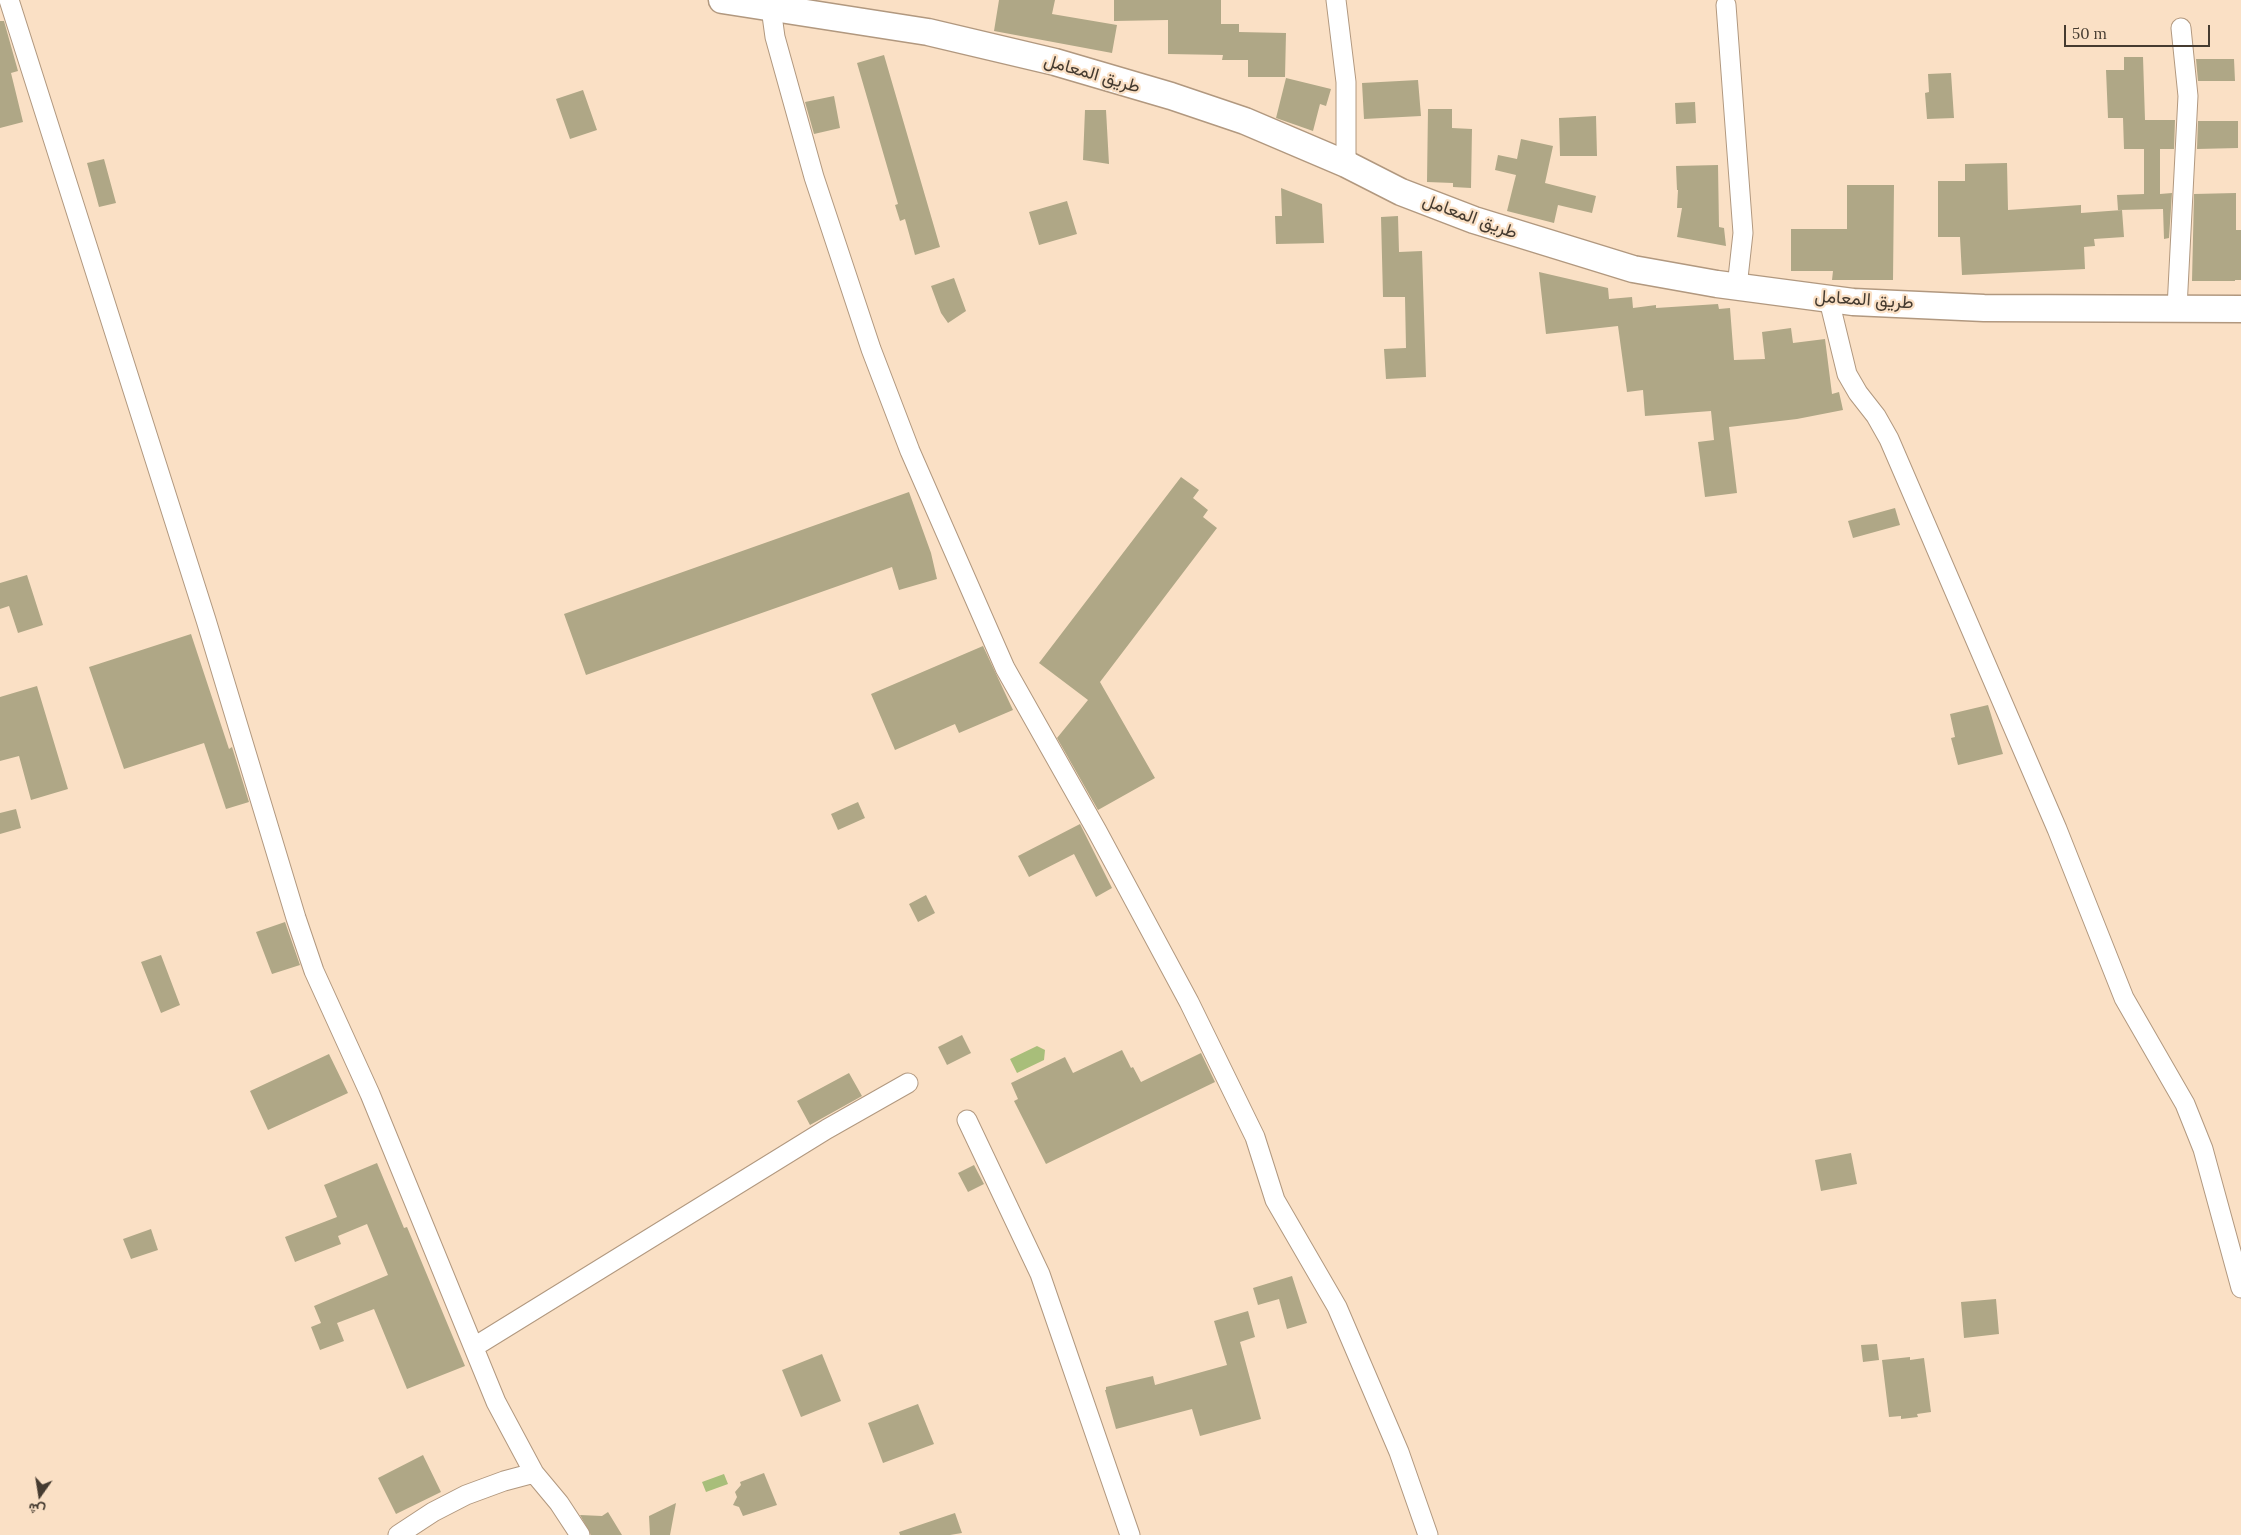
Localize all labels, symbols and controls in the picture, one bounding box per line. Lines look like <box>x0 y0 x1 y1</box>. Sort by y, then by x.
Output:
scale bar <box>2066 15 2212 47</box>
text: 50 m <box>2072 24 2107 43</box>
street label: طريق المعامل <box>1041 50 1143 98</box>
street label: طريق المعامل <box>1420 190 1520 244</box>
street label: طريق المعامل <box>1814 286 1914 314</box>
north arrow <box>15 1470 65 1520</box>
text: ش <box>26 1499 47 1520</box>

